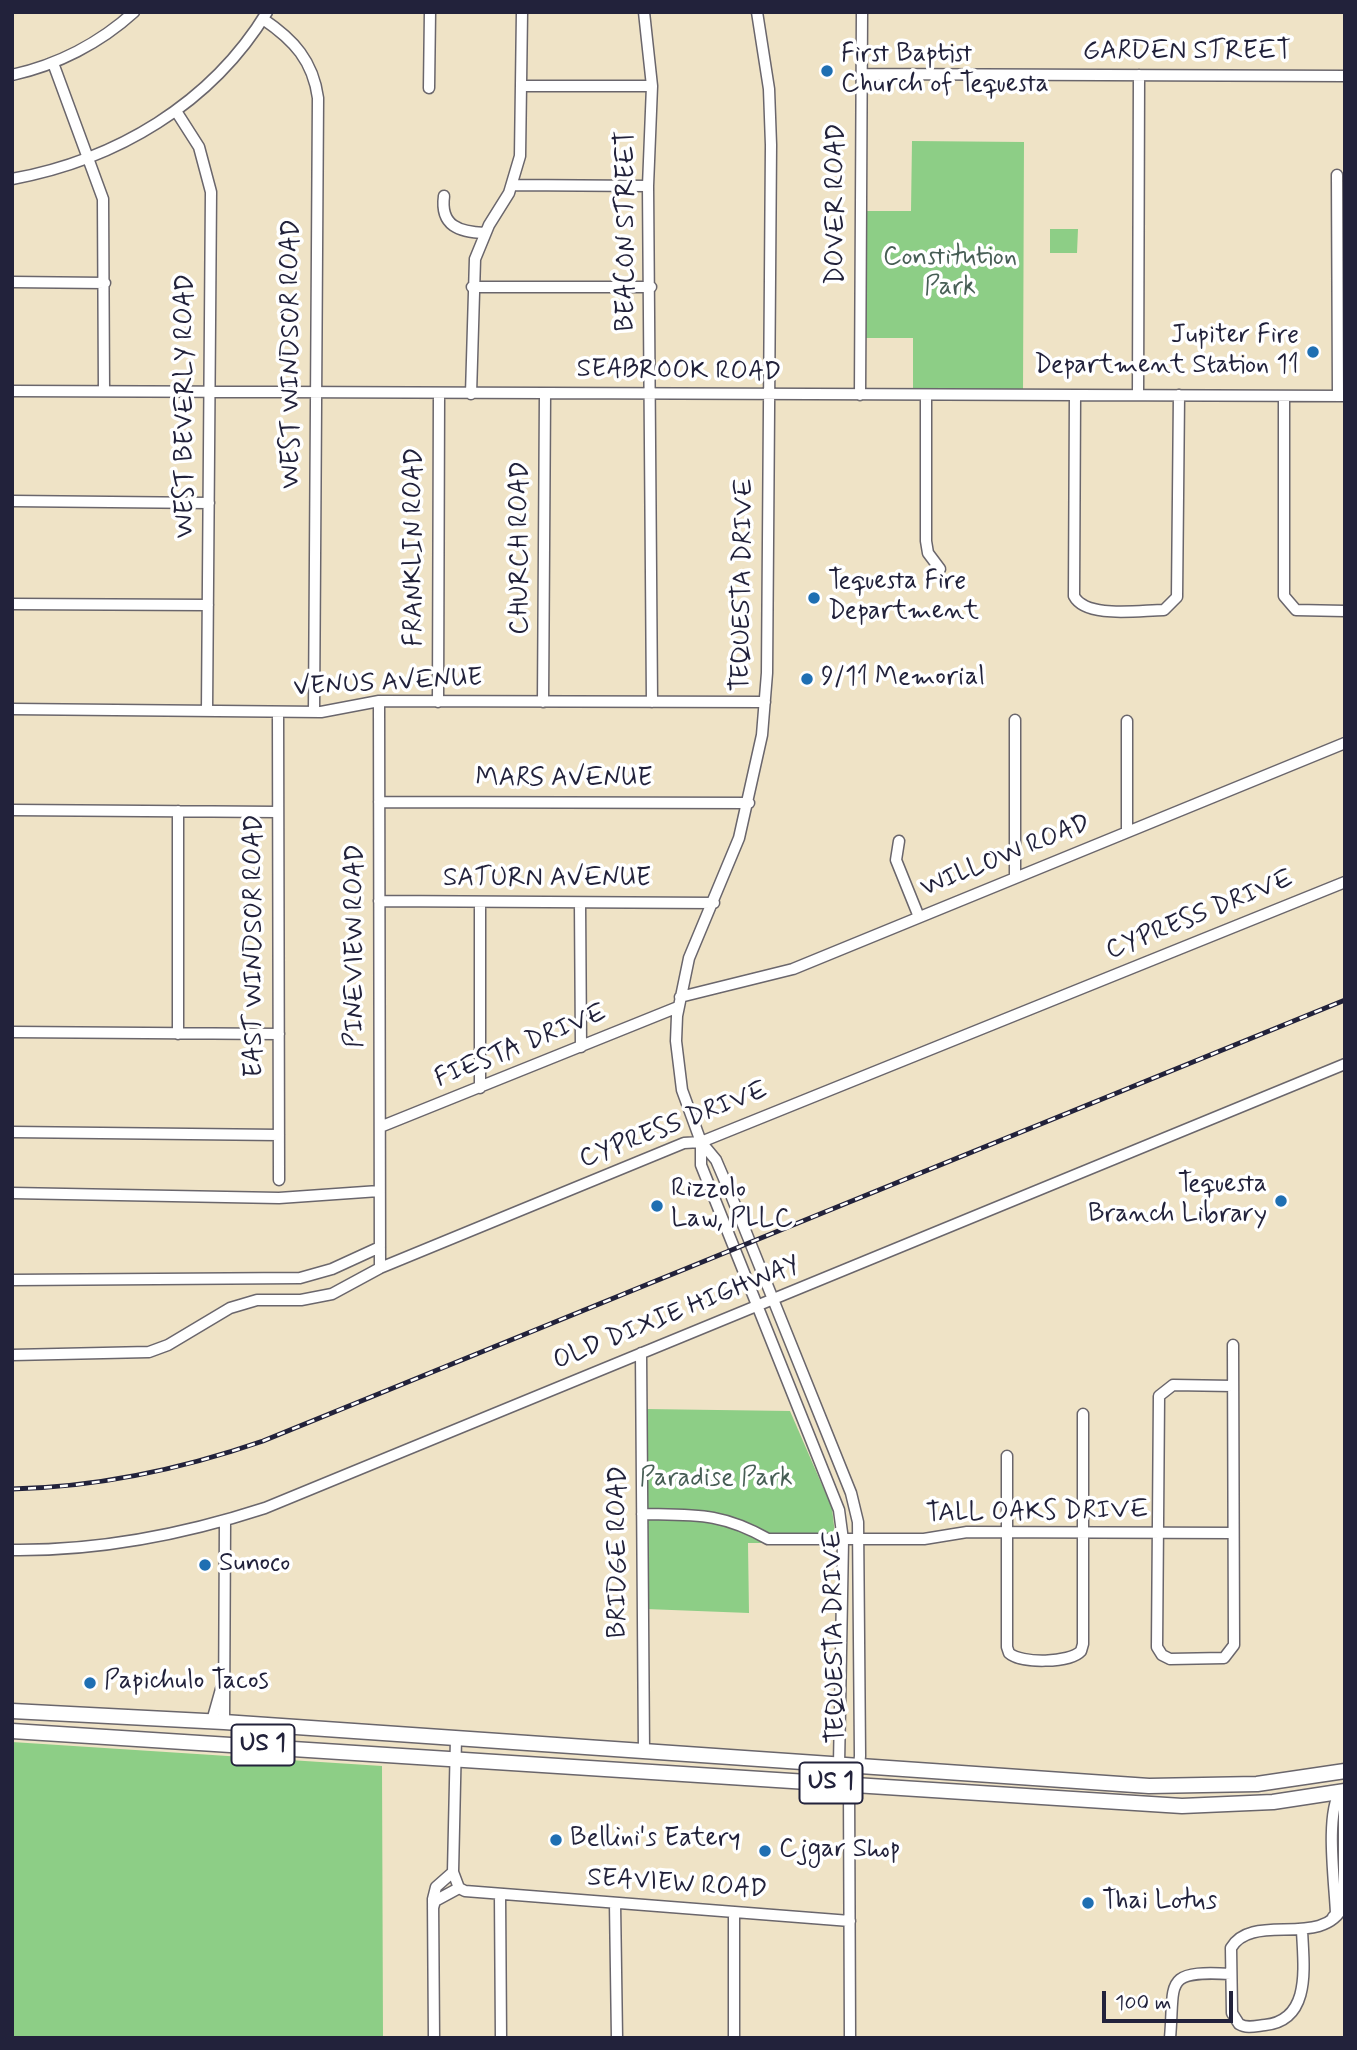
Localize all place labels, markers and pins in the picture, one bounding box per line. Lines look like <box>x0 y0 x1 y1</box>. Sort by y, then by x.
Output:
place label: First Baptist Church of Tequesta <box>841 40 1049 102</box>
marker: First Baptist Church of Tequesta <box>819 63 835 79</box>
place label: Jupiter Fire Department Station 11 <box>1034 321 1299 382</box>
marker: Jupiter Fire Department Station 11 <box>1305 344 1321 360</box>
place label: Tequesta Fire Department <box>828 567 979 628</box>
marker: Tequesta Fire Department <box>806 590 822 606</box>
place label: 9/11 Memorial <box>821 663 985 695</box>
marker: 9/11 Memorial <box>799 671 815 687</box>
place label: Tequesta Branch Library <box>1088 1170 1267 1232</box>
place label: Rizzolo Law, PLLC <box>671 1175 793 1236</box>
marker: Tequesta Branch Library <box>1273 1193 1289 1209</box>
marker: Rizzolo Law, PLLC <box>649 1198 665 1214</box>
place label: Sunoco <box>219 1549 290 1581</box>
marker: Sunoco <box>197 1557 213 1573</box>
place label: Papichulo Tacos <box>104 1667 269 1699</box>
marker: Papichulo Tacos <box>82 1675 98 1691</box>
place label: Bellini's Eatery <box>570 1824 741 1856</box>
marker: Bellini's Eatery <box>548 1832 564 1848</box>
place label: Cjgar Shop <box>779 1835 900 1867</box>
marker: Cjgar Shop <box>757 1843 773 1859</box>
place label: Thai Lotus <box>1102 1887 1217 1919</box>
marker: Thai Lotus <box>1080 1895 1096 1911</box>

